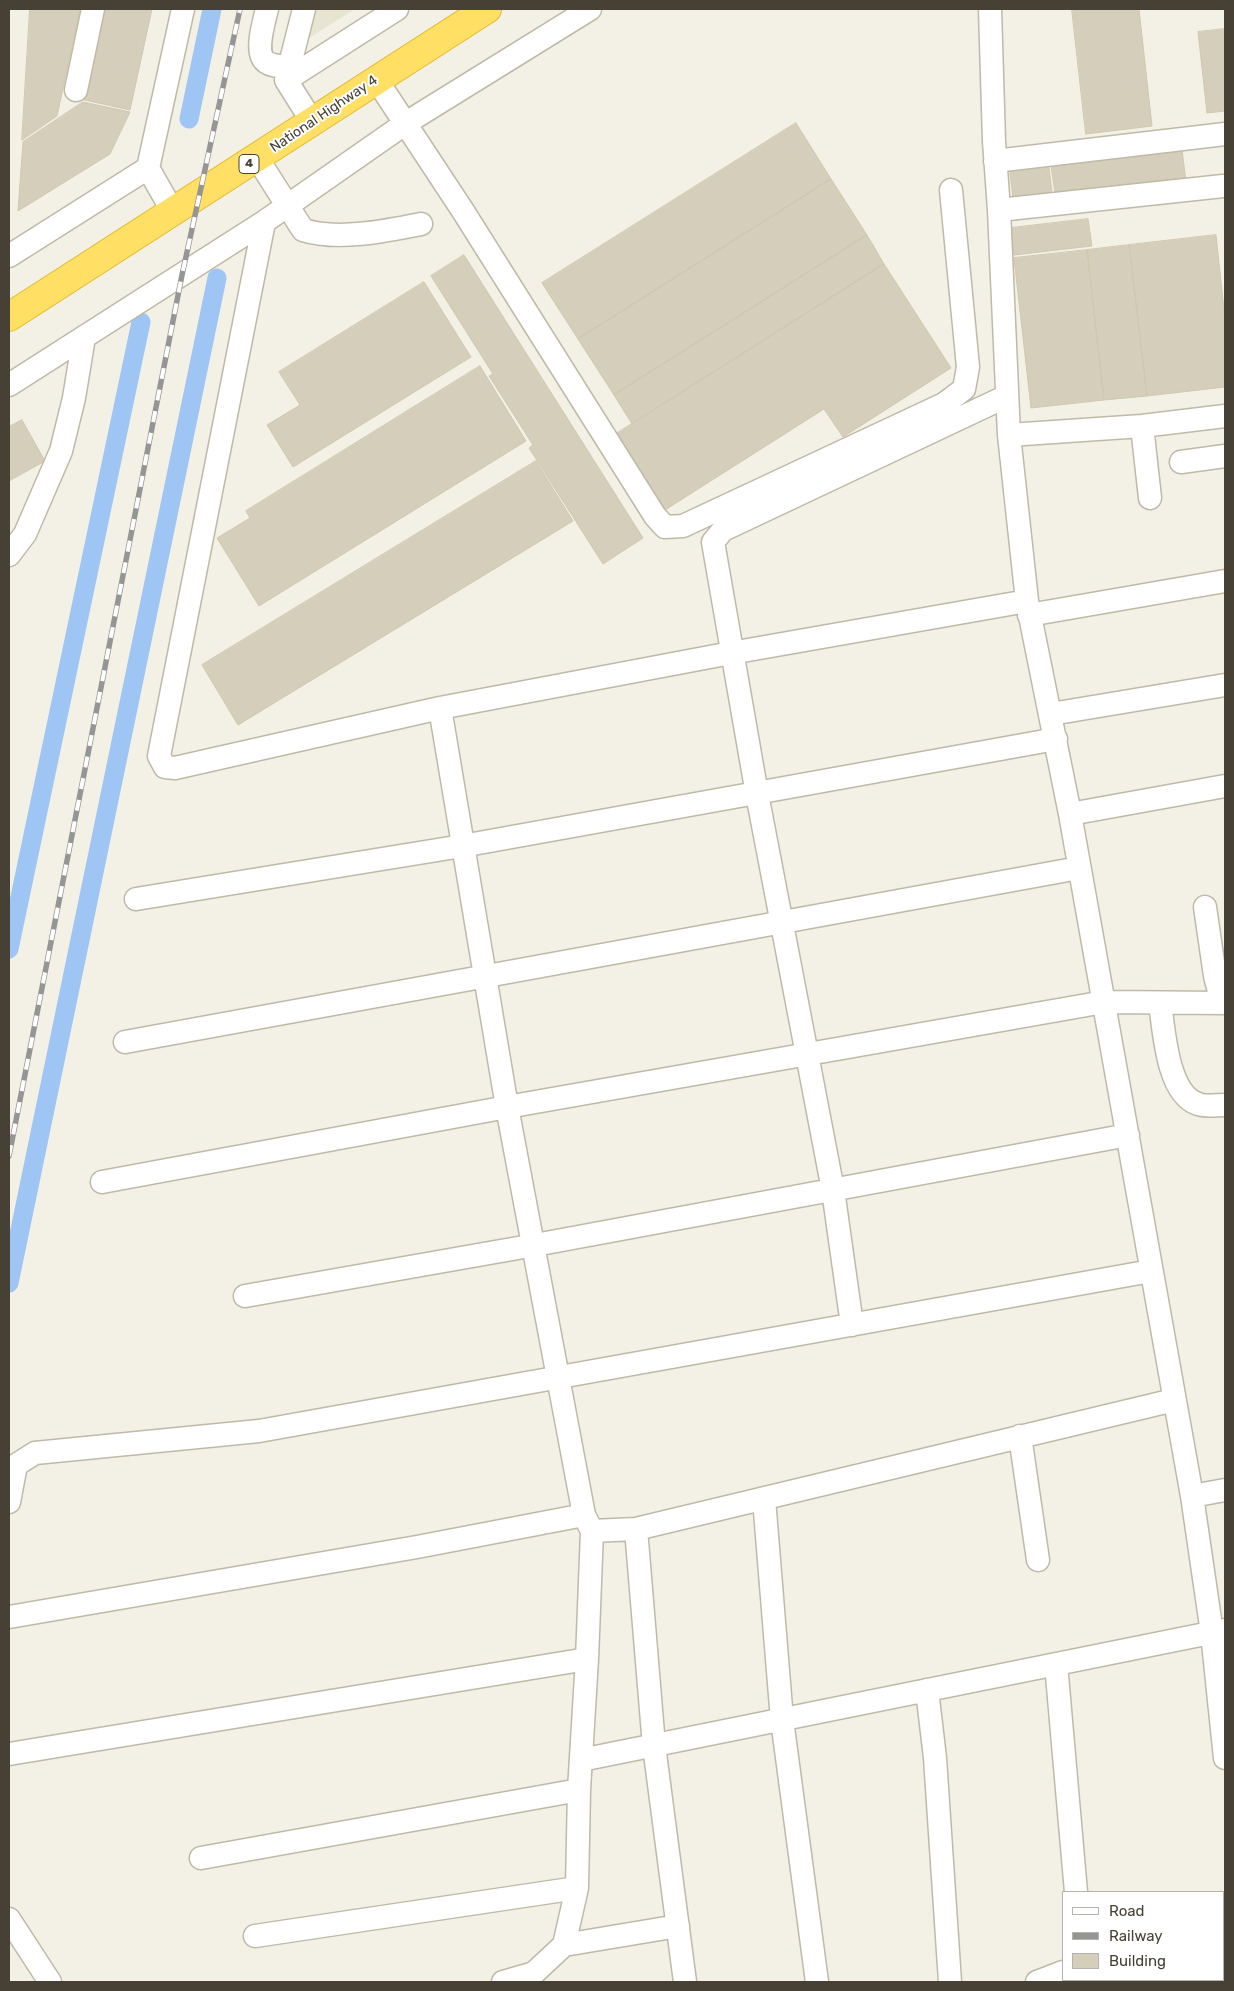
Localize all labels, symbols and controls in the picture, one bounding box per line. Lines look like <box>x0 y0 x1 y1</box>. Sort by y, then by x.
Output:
street label: National Highway 4 <box>267 72 381 156</box>
road number: 4 <box>239 154 259 173</box>
legend <box>1062 1891 1224 1981</box>
text: Road <box>1109 1902 1145 1920</box>
text: Railway <box>1109 1927 1163 1945</box>
text: Building <box>1109 1952 1166 1970</box>

